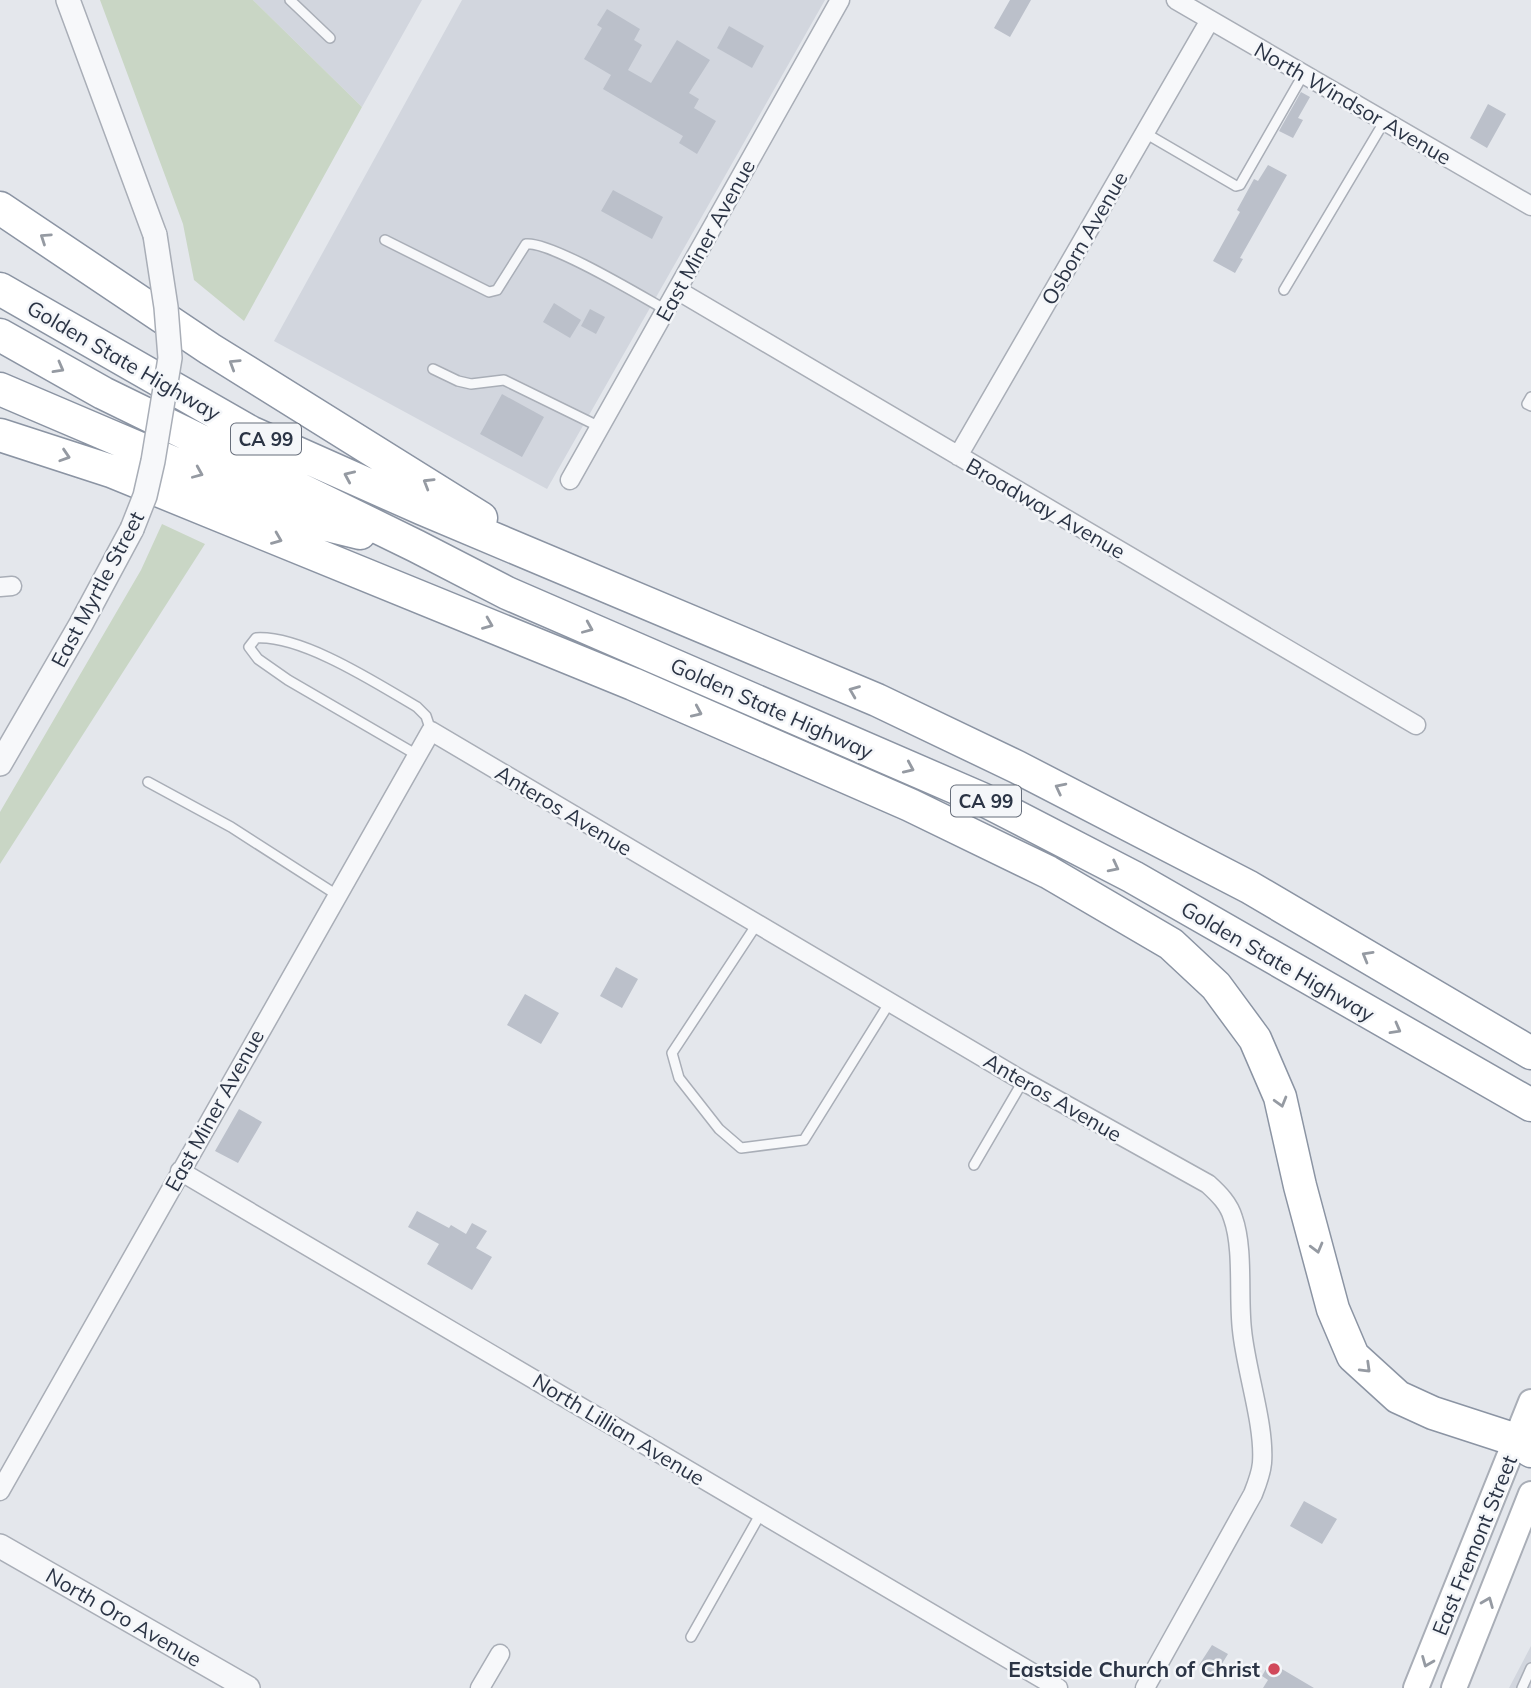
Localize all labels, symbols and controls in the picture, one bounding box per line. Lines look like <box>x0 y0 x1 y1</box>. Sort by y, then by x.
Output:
street label: North Windsor Avenue <box>1250 36 1456 170</box>
street label: East Miner Avenue <box>650 155 760 325</box>
street label: Osborn Avenue <box>1035 167 1133 309</box>
one-way arrow <box>39 233 52 246</box>
street label: Golden State Highway <box>23 294 225 426</box>
one-way arrow <box>52 360 65 373</box>
one-way arrow <box>229 360 242 372</box>
road number: CA 99 <box>231 424 301 454</box>
one-way arrow <box>58 448 71 462</box>
street label: Broadway Avenue <box>962 452 1130 564</box>
one-way arrow <box>191 465 203 479</box>
one-way arrow <box>343 470 356 484</box>
one-way arrow <box>422 478 435 491</box>
street label: East Myrtle Street <box>45 507 149 671</box>
one-way arrow <box>270 530 282 544</box>
one-way arrow <box>481 616 493 630</box>
one-way arrow <box>581 620 593 634</box>
street label: Golden State Highway <box>667 652 877 764</box>
one-way arrow <box>849 685 861 699</box>
one-way arrow <box>690 704 703 718</box>
street label: Anteros Avenue <box>491 759 637 861</box>
one-way arrow <box>902 760 914 774</box>
one-way arrow <box>1055 783 1067 797</box>
road number: CA 99 <box>951 786 1021 816</box>
one-way arrow <box>1106 859 1119 873</box>
street label: Golden State Highway <box>1177 895 1379 1027</box>
one-way arrow <box>1361 951 1374 964</box>
one-way arrow <box>1389 1021 1402 1034</box>
street label: East Miner Avenue <box>159 1025 269 1195</box>
street label: Anteros Avenue <box>979 1047 1127 1147</box>
one-way arrow <box>1272 1095 1287 1107</box>
one-way arrow <box>1308 1241 1323 1253</box>
one-way arrow <box>1357 1359 1370 1372</box>
street label: North Lillian Avenue <box>528 1367 710 1491</box>
street label: East Fremont Street <box>1426 1451 1522 1639</box>
street label: North Oro Avenue <box>42 1562 206 1672</box>
one-way arrow <box>1480 1596 1494 1608</box>
one-way arrow <box>1421 1655 1435 1667</box>
place label: Eastside Church of Christ <box>1008 1656 1260 1682</box>
marker: Eastside Church of Christ <box>1266 1661 1282 1677</box>

